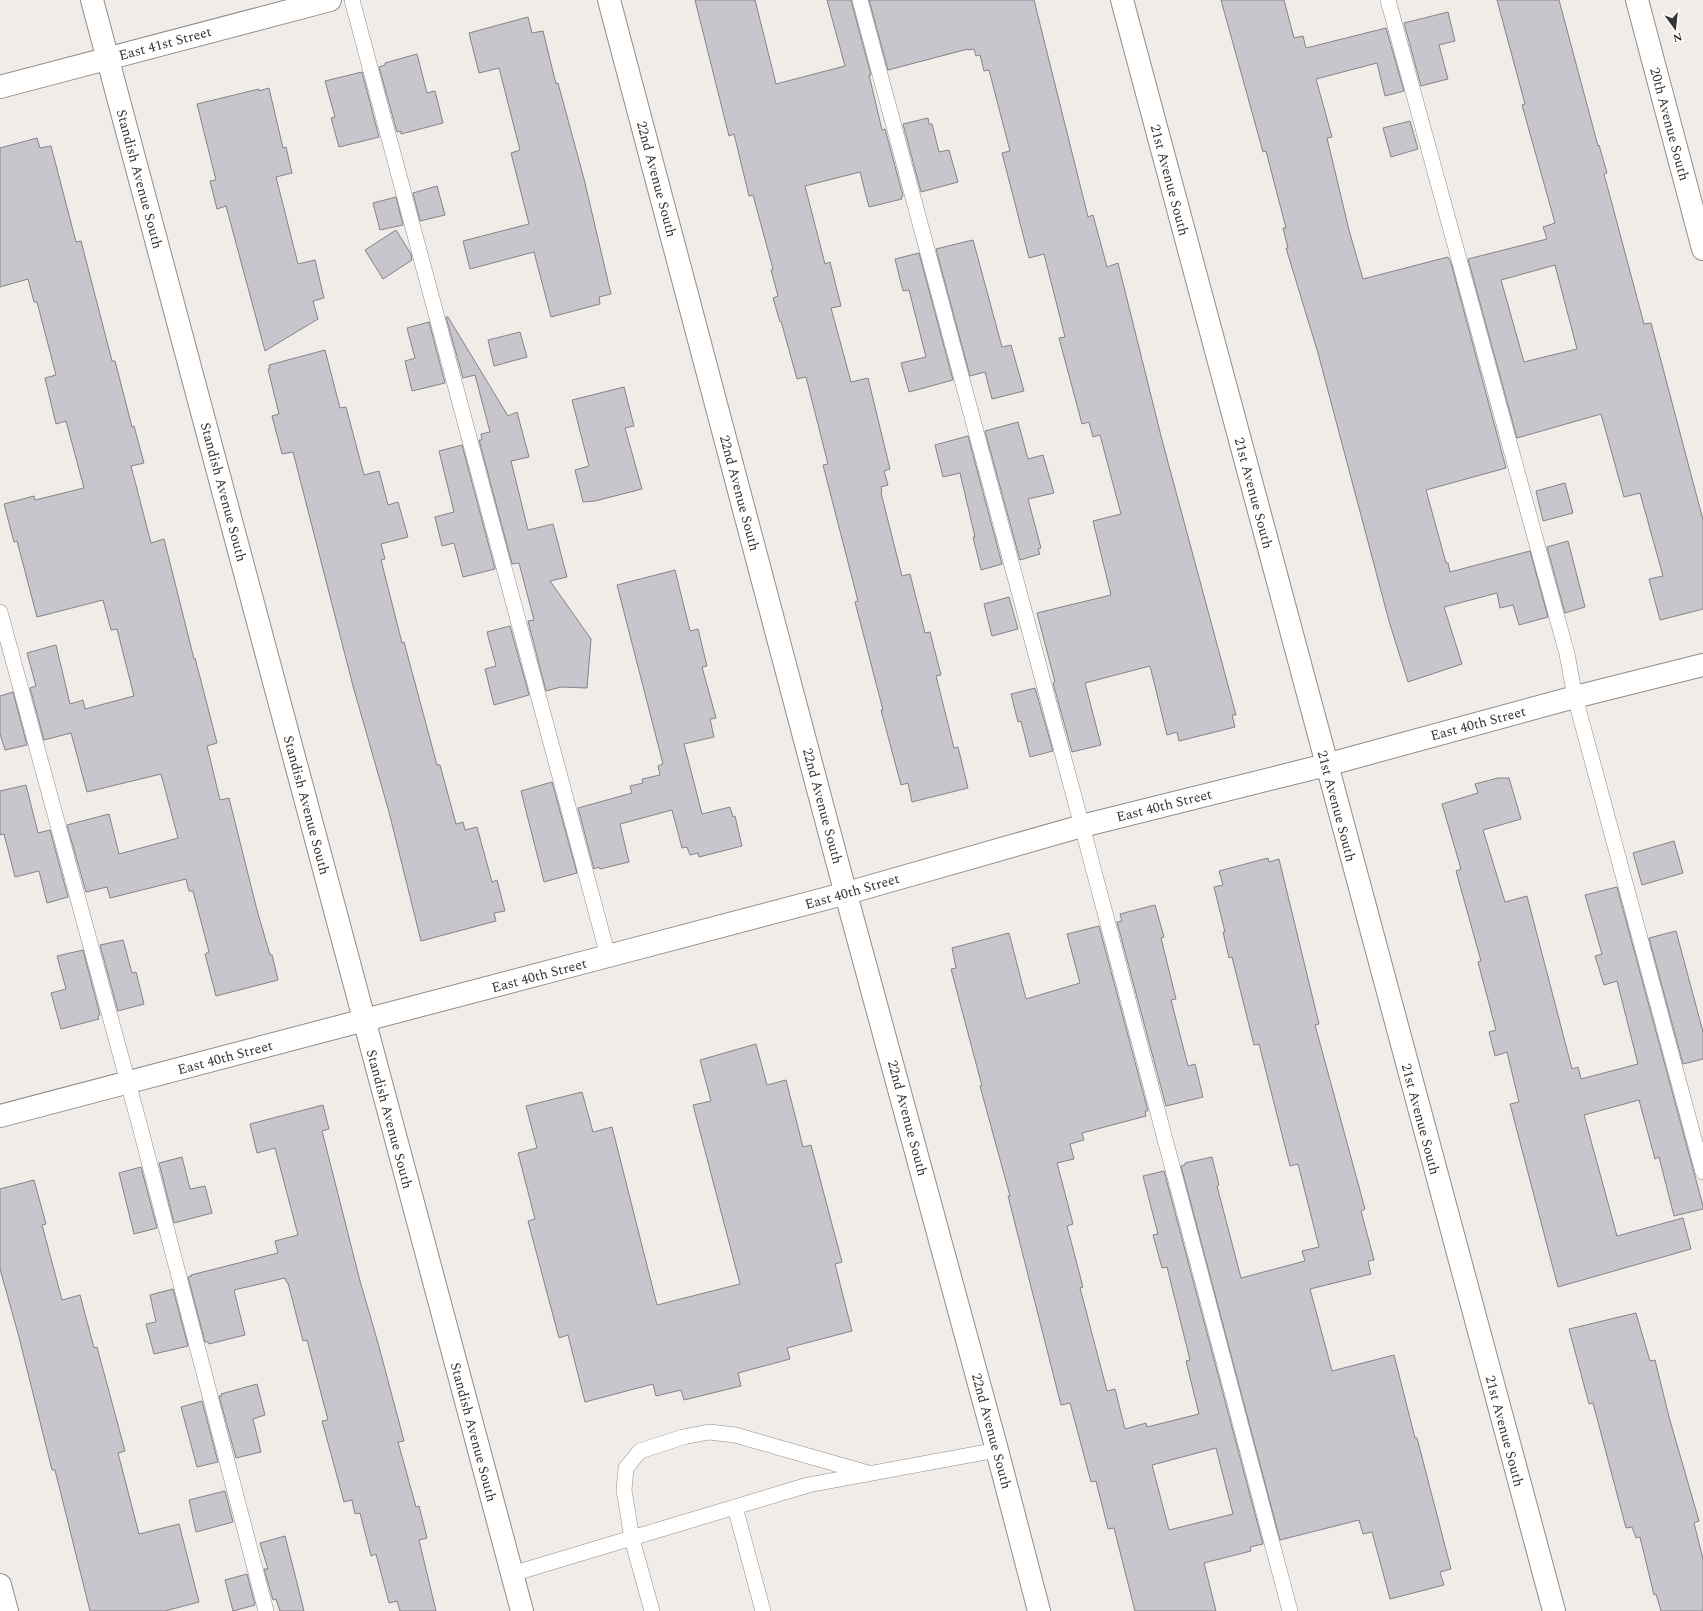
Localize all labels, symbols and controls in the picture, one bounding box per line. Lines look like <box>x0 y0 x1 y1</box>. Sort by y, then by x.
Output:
north arrow <box>1655 8 1695 48</box>
street label: East 41st Street <box>116 21 214 66</box>
text: N <box>1671 28 1684 47</box>
street label: 20th Avenue South <box>1644 65 1695 183</box>
street label: Standish Avenue South <box>111 107 168 251</box>
street label: 22nd Avenue South <box>631 119 682 240</box>
street label: 21st Avenue South <box>1145 122 1194 238</box>
street label: Standish Avenue South <box>195 420 252 564</box>
street label: 22nd Avenue South <box>714 433 765 554</box>
street label: 21st Avenue South <box>1229 435 1278 551</box>
street label: East 40th Street <box>1428 701 1528 746</box>
street label: Standish Avenue South <box>278 733 335 877</box>
street label: 22nd Avenue South <box>797 746 848 867</box>
street label: 21st Avenue South <box>1312 748 1361 864</box>
street label: East 40th Street <box>1114 783 1214 827</box>
street label: East 40th Street <box>802 868 902 915</box>
street label: East 40th Street <box>489 953 589 998</box>
street label: East 40th Street <box>175 1035 275 1080</box>
street label: Standish Avenue South <box>361 1047 418 1191</box>
street label: 22nd Avenue South <box>882 1058 933 1179</box>
street label: 21st Avenue South <box>1396 1061 1445 1177</box>
street label: Standish Avenue South <box>445 1360 502 1504</box>
street label: 22nd Avenue South <box>966 1371 1017 1492</box>
street label: 21st Avenue South <box>1480 1373 1529 1489</box>

